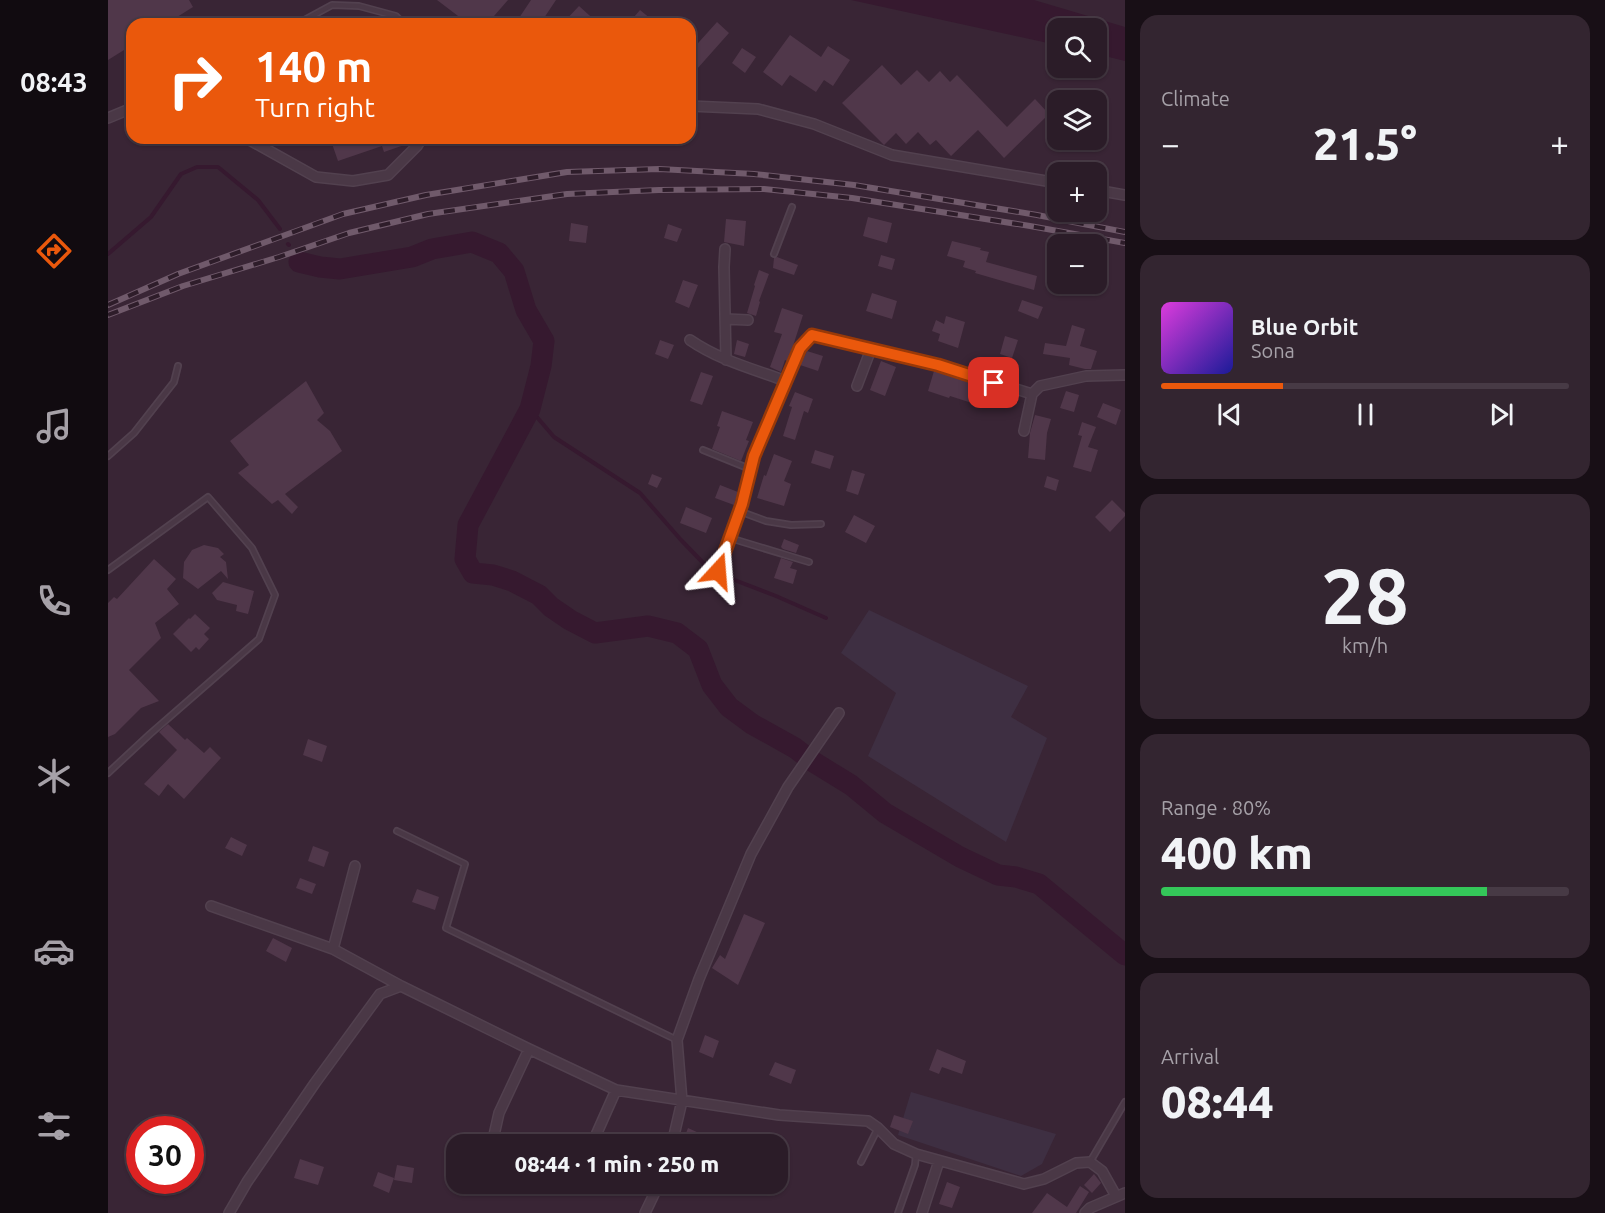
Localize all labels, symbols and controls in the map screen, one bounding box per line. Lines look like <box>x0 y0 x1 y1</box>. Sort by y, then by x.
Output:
map controls <box>1047 18 1107 294</box>
button: search <box>1047 18 1107 78</box>
icon: right <box>156 42 234 120</box>
text: 140 m <box>255 43 372 90</box>
text: 08:43 <box>20 67 88 97</box>
text: Climate <box>1161 87 1230 110</box>
button: layers <box>1047 90 1107 150</box>
text: Turn right <box>255 92 375 122</box>
text: 21.5° <box>1313 118 1417 169</box>
text: − <box>1161 125 1180 162</box>
text: + <box>1550 125 1569 162</box>
button: + <box>1047 162 1107 222</box>
icon: directions <box>33 230 75 272</box>
button: − <box>1047 234 1107 294</box>
text: Blue Orbit <box>1251 314 1358 339</box>
text: Sona <box>1251 339 1295 362</box>
pin <box>968 357 1019 408</box>
icon: arrive <box>977 366 1010 399</box>
icon: previous <box>1213 398 1246 431</box>
icon: pause <box>1349 398 1382 431</box>
icon: next <box>1485 398 1518 431</box>
icon: music <box>33 405 75 447</box>
position arrow <box>686 539 750 603</box>
text: 28 <box>1321 551 1409 639</box>
icon: phone <box>33 580 75 622</box>
text: km/h <box>1342 634 1388 657</box>
icon: climate <box>33 755 75 797</box>
text: Range · 80% <box>1161 796 1271 819</box>
text: 400 km <box>1161 827 1313 878</box>
icon: car <box>33 930 75 972</box>
text: Arrival <box>1161 1045 1219 1068</box>
text: 08:44 <box>1161 1076 1274 1127</box>
icon: filters <box>33 1105 75 1147</box>
speed limit sign: 30 <box>126 1116 204 1194</box>
text: 08:44 · 1 min · 250 m <box>515 1151 719 1176</box>

